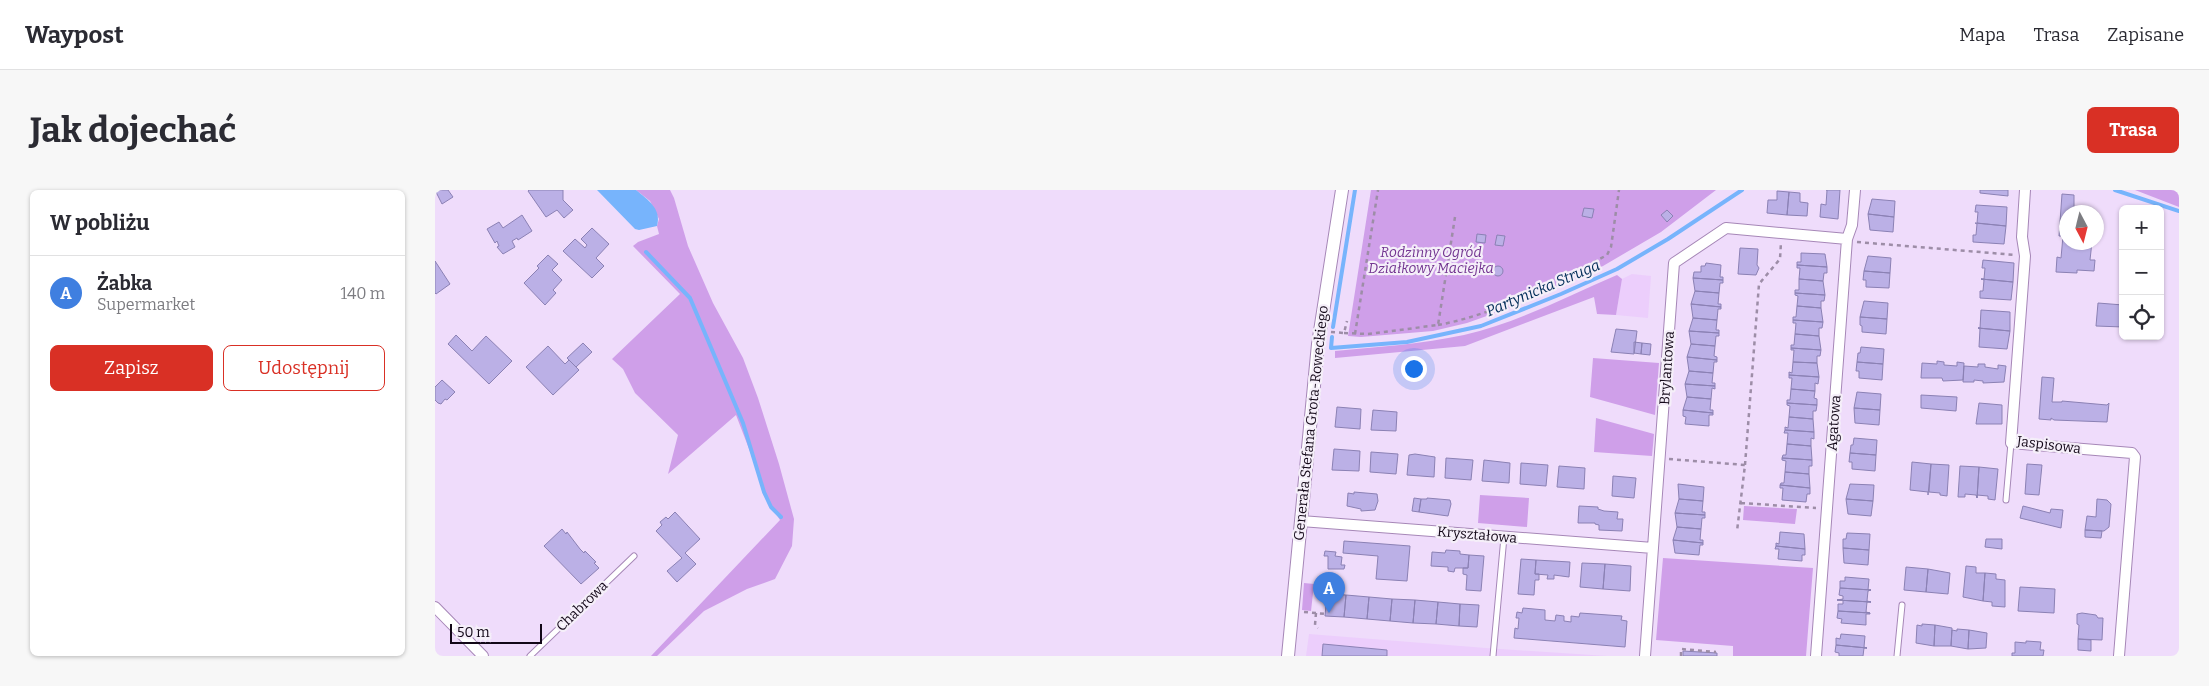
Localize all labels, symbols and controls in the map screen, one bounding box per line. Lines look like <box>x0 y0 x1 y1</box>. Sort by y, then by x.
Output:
text: Waypost <box>25 21 124 49</box>
text: Mapa <box>1959 24 2005 46</box>
text: Trasa <box>2033 24 2079 46</box>
text: Zapisane <box>2107 24 2184 46</box>
button: Trasa <box>2087 107 2179 153</box>
text: Jak dojechać <box>30 109 236 151</box>
north arrow <box>2059 205 2104 250</box>
map controls <box>2119 205 2164 340</box>
button: + <box>2119 205 2164 250</box>
text: W pobliżu <box>50 210 150 236</box>
park label: Rodzinny Ogród Działkowy Maciejka <box>1368 244 1494 277</box>
button: − <box>2119 250 2164 295</box>
water label: Partynicka Struga <box>1483 256 1603 320</box>
text: Żabka <box>97 272 152 295</box>
text: A <box>60 284 72 303</box>
text: 140 m <box>340 284 385 303</box>
text: Supermarket <box>97 295 195 314</box>
button: locate <box>2119 295 2164 340</box>
street label: Generała Stefana Grota-Roweckiego <box>1290 305 1332 541</box>
street label: Brylantowa <box>1656 330 1678 406</box>
button: Zapisz <box>50 345 213 391</box>
button: Udostępnij <box>223 345 385 391</box>
your location <box>1401 356 1427 382</box>
street label: Agatowa <box>1824 394 1844 452</box>
street label: Jaspisowa <box>2015 433 2082 457</box>
street label: Kryształowa <box>1436 523 1518 547</box>
pin: A <box>1313 572 1345 613</box>
street label: Chabrowa <box>553 577 612 635</box>
scale bar <box>450 621 543 644</box>
text: 50 m <box>457 624 490 641</box>

